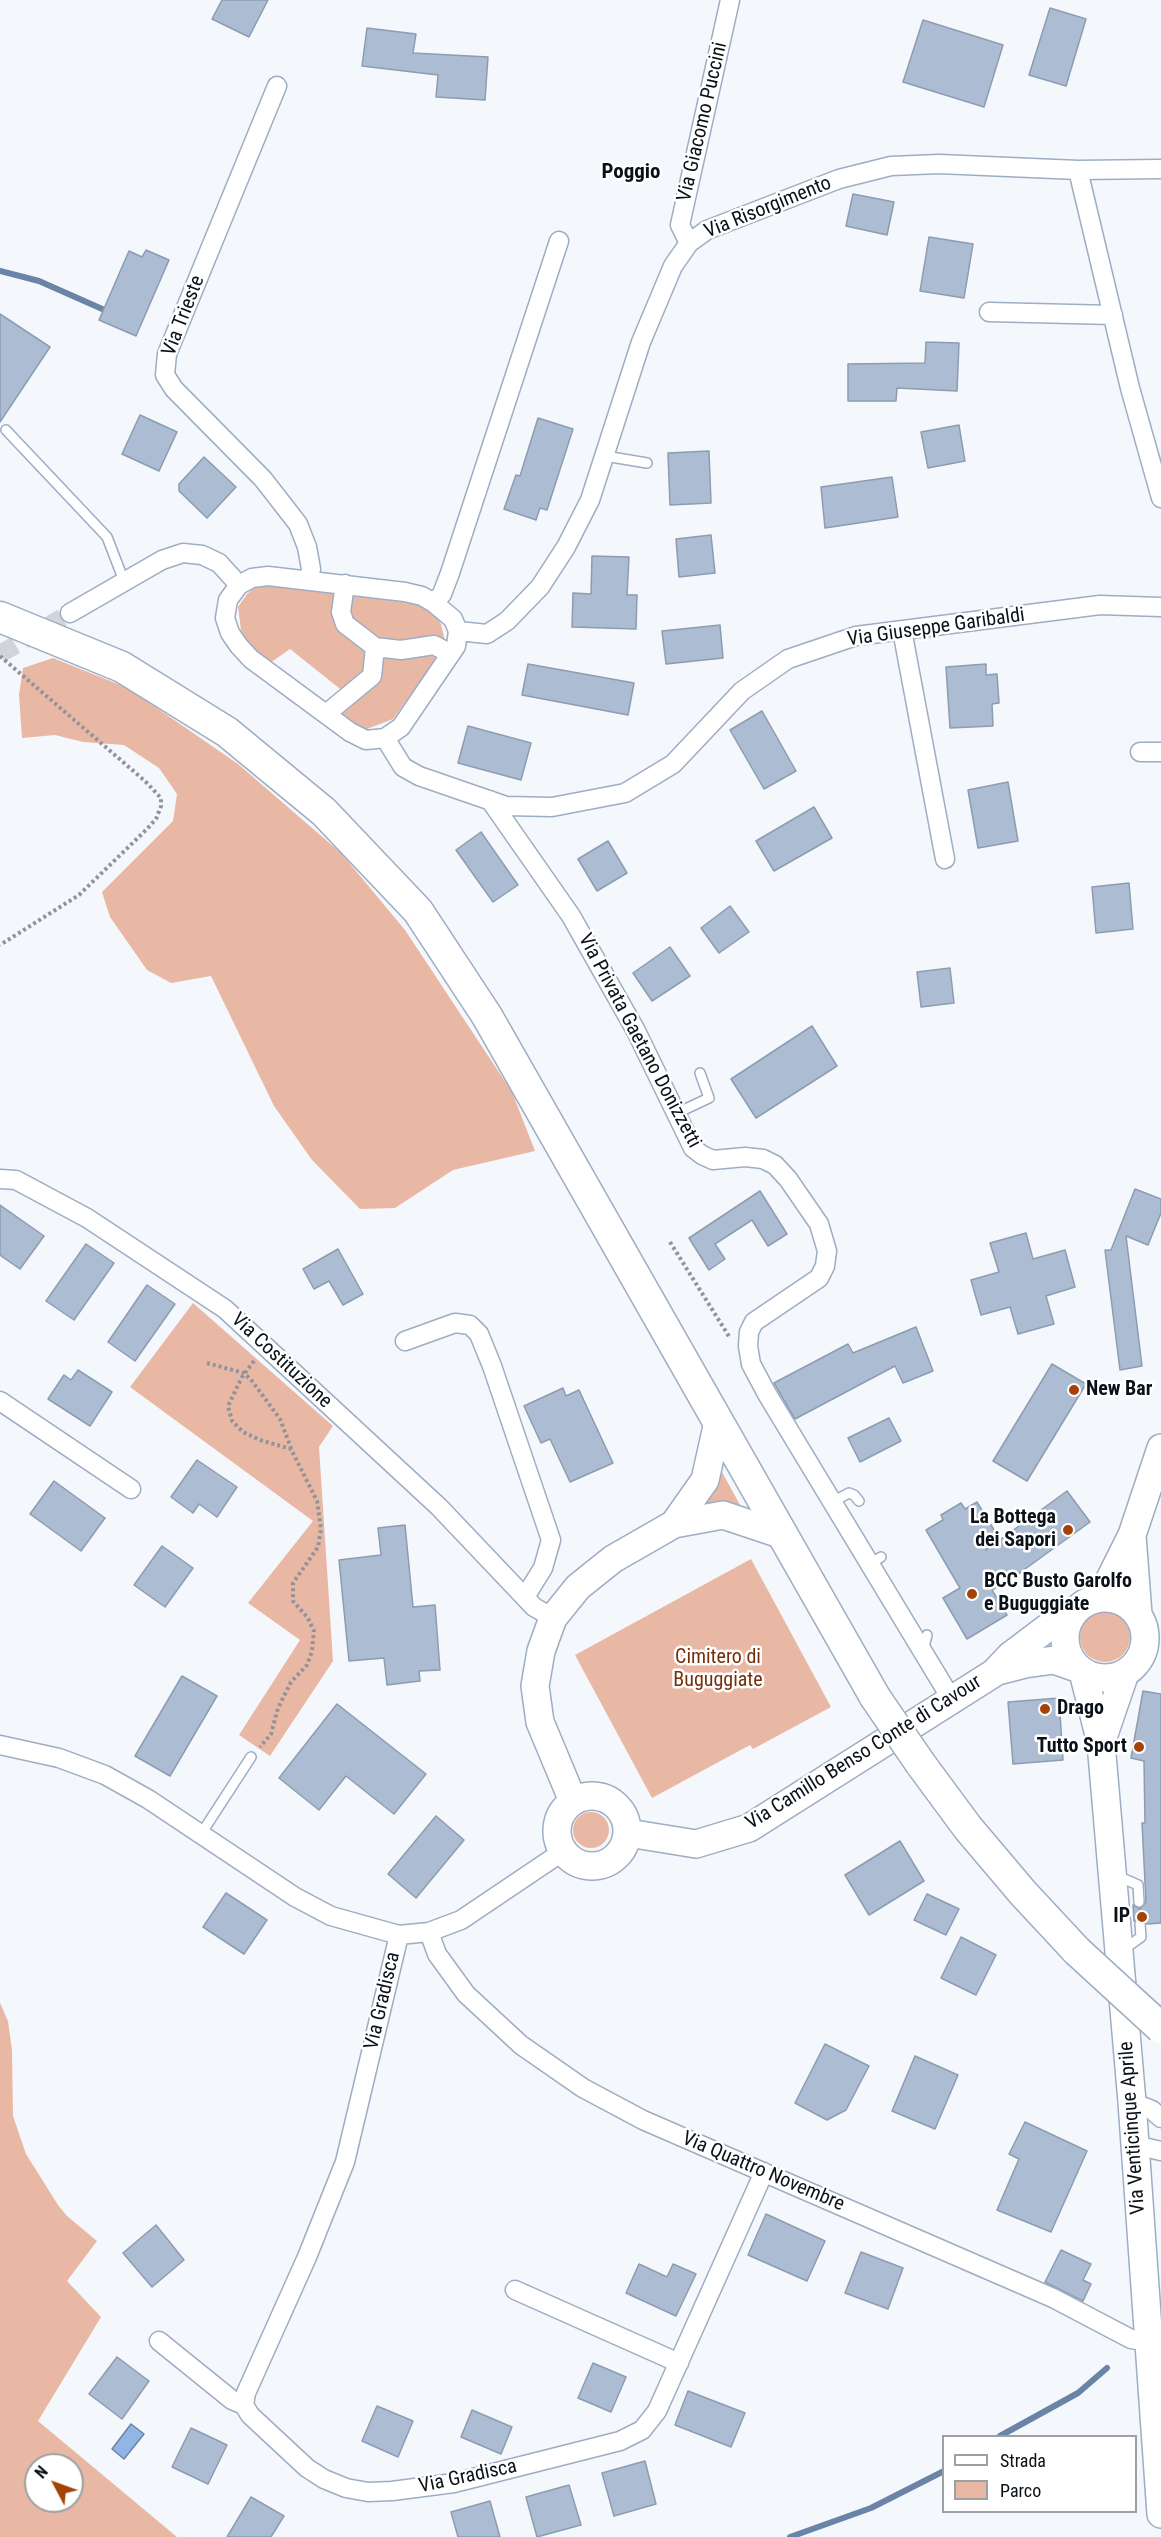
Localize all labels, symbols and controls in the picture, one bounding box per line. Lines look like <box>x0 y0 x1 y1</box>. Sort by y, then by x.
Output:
street label: Via Giacomo Puccini <box>673 40 733 204</box>
district label: Poggio <box>601 160 661 186</box>
street label: Via Risorgimento <box>701 172 835 244</box>
street label: Via Trieste <box>158 272 210 360</box>
street label: Via Giuseppe Garibaldi <box>846 604 1026 652</box>
street label: Via Privata Gaetano Donizzetti <box>572 930 706 1152</box>
street label: Via Costituzione <box>226 1308 336 1414</box>
place label: New Bar <box>1086 1378 1152 1402</box>
marker: New Bar <box>1067 1383 1081 1397</box>
place label: La Bottega dei Sapori <box>970 1506 1056 1553</box>
marker: La Bottega dei Sapori <box>1061 1523 1075 1537</box>
place label: BCC Busto Garolfo e Buguggiate <box>984 1570 1132 1617</box>
marker: BCC Busto Garolfo e Buguggiate <box>965 1587 979 1601</box>
park label: Cimitero di Buguggiate <box>673 1646 763 1693</box>
street label: Via Camillo Benso Conte di Cavour <box>742 1670 986 1836</box>
place label: Drago <box>1057 1697 1104 1721</box>
marker: Drago <box>1038 1702 1052 1716</box>
place label: Tutto Sport <box>1037 1735 1127 1759</box>
marker: Tutto Sport <box>1132 1740 1146 1754</box>
place label: IP <box>1113 1905 1130 1929</box>
marker: IP <box>1135 1910 1149 1924</box>
street label: Via Gradisca <box>360 1950 406 2052</box>
street label: Via Venticinque Aprile <box>1115 2041 1151 2215</box>
street label: Via Quattro Novembre <box>678 2127 848 2217</box>
legend <box>942 2435 1137 2513</box>
text: Strada <box>1000 2450 1046 2471</box>
north arrow <box>24 2453 84 2513</box>
street label: Via Gradisca <box>417 2455 519 2499</box>
text: N <box>31 2462 52 2482</box>
text: Parco <box>1000 2480 1041 2501</box>

